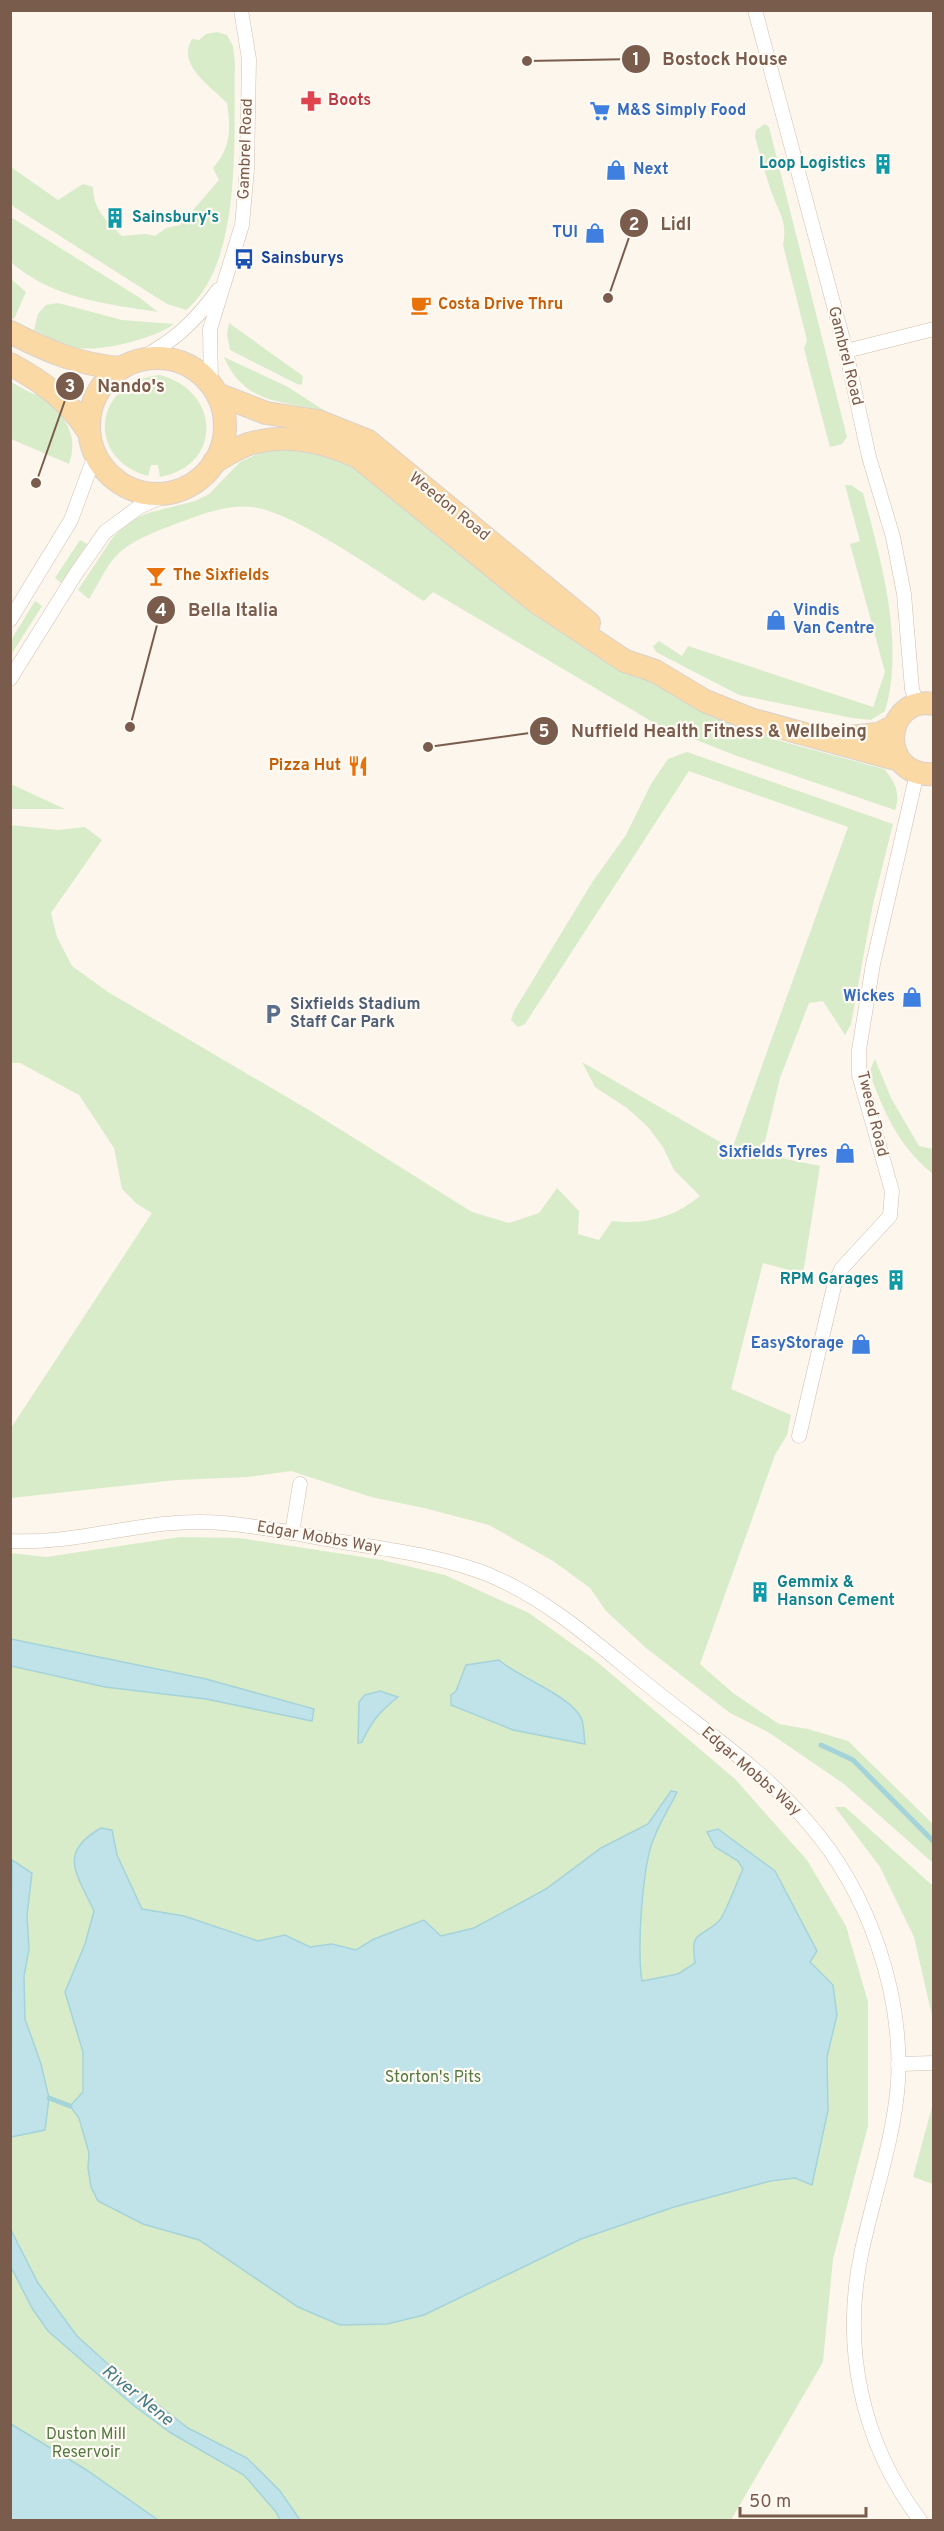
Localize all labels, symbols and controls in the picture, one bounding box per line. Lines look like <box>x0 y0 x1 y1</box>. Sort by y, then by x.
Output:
callout: Bostock House <box>621 41 800 77</box>
text: 1 <box>632 49 640 72</box>
text: Bostock House <box>662 49 788 72</box>
pharmacy icon: Boots <box>299 89 323 113</box>
place label: Boots <box>328 91 371 111</box>
street label: Gambrel Road <box>234 98 258 200</box>
supermarket icon: M&S Simply Food <box>588 99 612 123</box>
place label: M&S Simply Food <box>617 101 746 121</box>
building icon: Loop Logistics <box>871 152 895 176</box>
place label: Loop Logistics <box>759 154 866 174</box>
shop icon: Next <box>604 158 628 182</box>
place label: Next <box>633 160 668 180</box>
callout: Lidl <box>619 205 703 241</box>
building icon: Sainsbury's <box>103 206 127 230</box>
place label: Sainsbury's <box>132 208 219 228</box>
text: 2 <box>628 214 640 237</box>
text: Lidl <box>661 214 691 237</box>
shop icon: TUI <box>583 221 607 245</box>
place label: TUI <box>552 223 578 243</box>
bus stop icon: Sainsburys <box>232 247 256 271</box>
place label: Sainsburys <box>261 249 344 269</box>
cafe icon: Costa Drive Thru <box>409 293 433 317</box>
place label: Costa Drive Thru <box>438 295 563 315</box>
street label: Gambrel Road <box>823 304 867 408</box>
callout: Nando's <box>55 368 176 404</box>
text: 3 <box>65 376 75 399</box>
text: Nando's <box>97 376 165 399</box>
street label: Weedon Road <box>404 468 494 546</box>
bar icon: The Sixfields <box>144 564 168 588</box>
place label: The Sixfields <box>173 566 270 586</box>
callout: Bella Italia <box>146 592 290 628</box>
text: 4 <box>155 600 167 623</box>
text: Bella Italia <box>188 600 278 623</box>
place label: Vindis Van Centre <box>793 601 874 639</box>
shop icon: Vindis Van Centre <box>764 608 788 632</box>
callout: Nuffield Health Fitness & Wellbeing <box>529 713 879 749</box>
text: 5 <box>539 721 550 744</box>
text: Nuffield Health Fitness & Wellbeing <box>571 721 867 744</box>
restaurant icon: Pizza Hut <box>346 754 370 778</box>
place label: Pizza Hut <box>269 756 341 776</box>
shop icon: Wickes <box>900 985 924 1009</box>
place label: Wickes <box>843 987 895 1007</box>
place label: Sixfields Stadium Staff Car Park <box>290 995 420 1033</box>
parking icon: Sixfields Stadium Staff Car Park <box>261 1002 285 1026</box>
street label: Tweed Road <box>852 1069 892 1159</box>
shop icon: Sixfields Tyres <box>833 1141 857 1165</box>
place label: Sixfields Tyres <box>719 1143 828 1163</box>
building icon: RPM Garages <box>884 1268 908 1292</box>
place label: RPM Garages <box>780 1270 879 1290</box>
shop icon: EasyStorage <box>849 1332 873 1356</box>
place label: EasyStorage <box>751 1334 844 1354</box>
street label: Edgar Mobbs Way <box>255 1517 383 1559</box>
place label: Gemmix & Hanson Cement <box>777 1573 895 1611</box>
building icon: Gemmix & Hanson Cement <box>748 1580 772 1604</box>
street label: Edgar Mobbs Way <box>697 1723 805 1821</box>
park label: Storton's Pits <box>385 2068 481 2088</box>
water label: River Nene <box>96 2360 178 2432</box>
park label: Duston Mill Reservoir <box>46 2425 126 2463</box>
scale bar <box>740 2480 866 2518</box>
text: 50 m <box>749 2491 791 2514</box>

